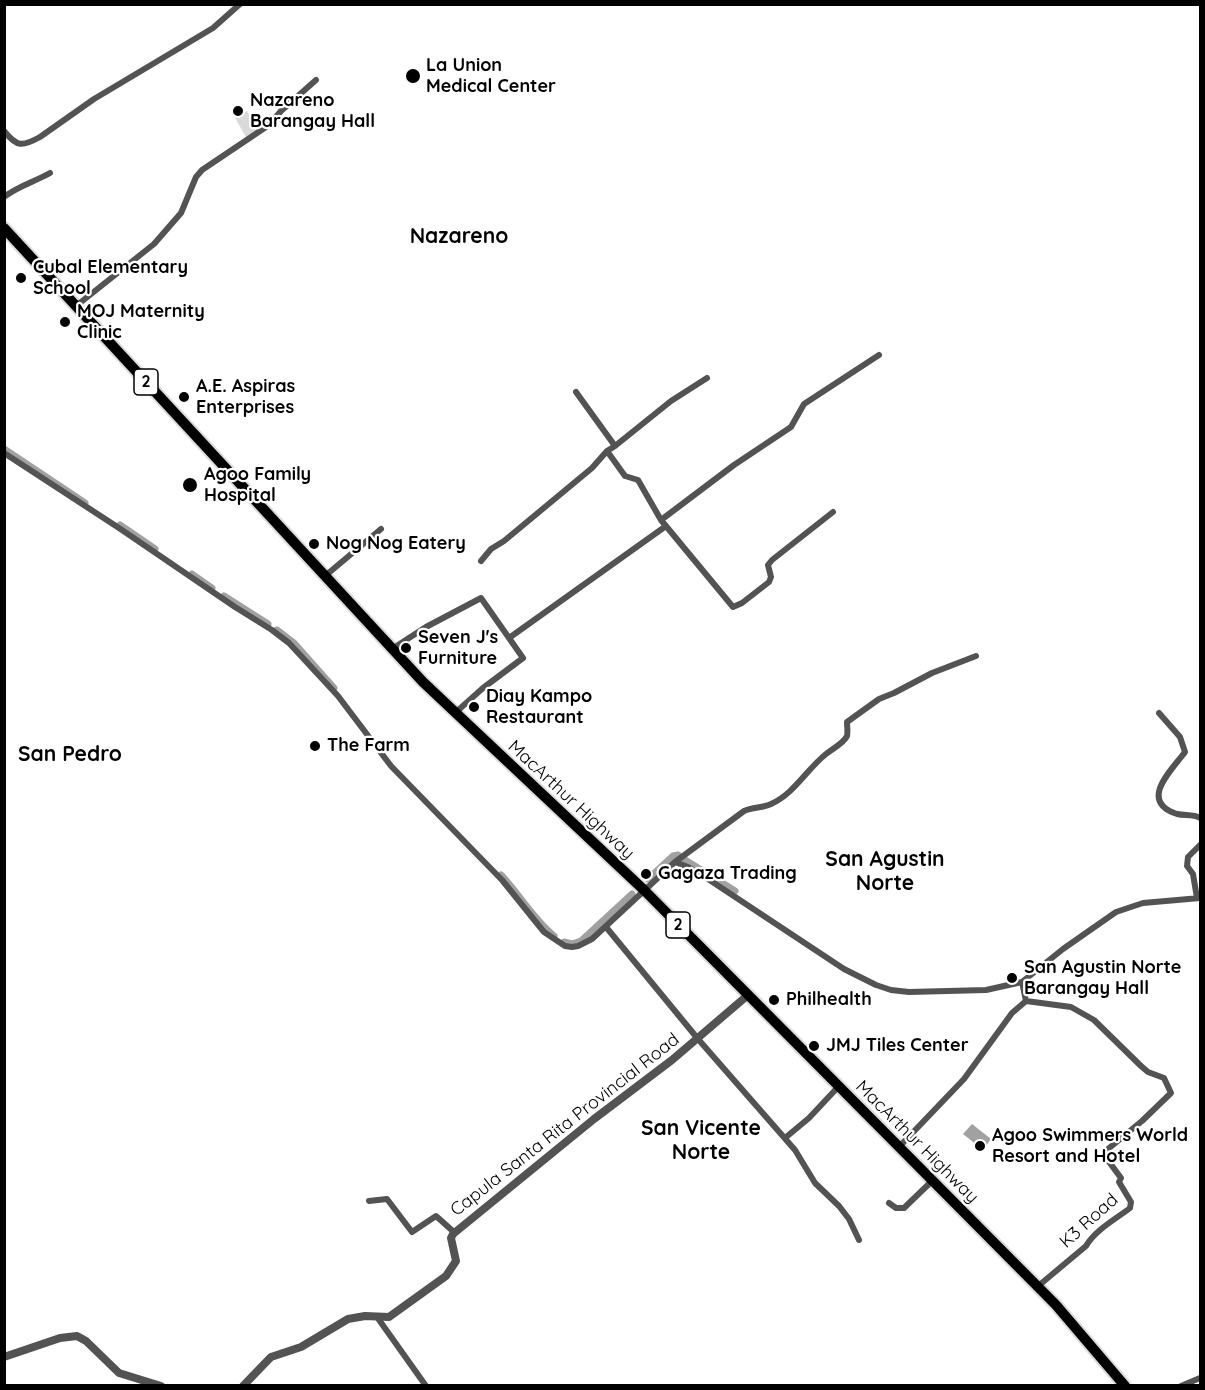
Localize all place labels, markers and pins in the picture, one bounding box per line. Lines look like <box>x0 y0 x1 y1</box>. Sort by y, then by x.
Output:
place label: La Union Medical Center <box>426 55 556 98</box>
marker: La Union Medical Center <box>404 67 422 85</box>
place label: Nazareno Barangay Hall <box>250 90 375 132</box>
marker: Nazareno Barangay Hall <box>231 104 245 118</box>
place label: Cubal Elementary School <box>33 257 188 300</box>
marker: Cubal Elementary School <box>14 271 28 285</box>
place label: MOJ Maternity Clinic <box>77 301 205 344</box>
marker: MOJ Maternity Clinic <box>58 315 72 329</box>
place label: A.E. Aspiras Enterprises <box>196 376 295 418</box>
marker: A.E. Aspiras Enterprises <box>177 390 191 404</box>
place label: Agoo Family Hospital <box>204 464 311 506</box>
marker: Agoo Family Hospital <box>181 476 199 494</box>
place label: Nog Nog Eatery <box>326 533 466 555</box>
marker: Nog Nog Eatery <box>307 537 321 551</box>
place label: Seven J's Furniture <box>418 627 498 670</box>
marker: Seven J's Furniture <box>399 641 413 655</box>
place label: Diay Kampo Restaurant <box>486 686 592 728</box>
marker: Diay Kampo Restaurant <box>467 700 481 714</box>
place label: The Farm <box>327 735 410 757</box>
marker: The Farm <box>308 739 322 753</box>
place label: Gagaza Trading <box>658 863 797 885</box>
marker: Gagaza Trading <box>639 867 653 881</box>
place label: San Agustin Norte Barangay Hall <box>1024 957 1181 1000</box>
marker: San Agustin Norte Barangay Hall <box>1005 971 1019 985</box>
place label: Philhealth <box>786 989 872 1011</box>
marker: Philhealth <box>767 993 781 1007</box>
place label: JMJ Tiles Center <box>826 1035 969 1057</box>
marker: JMJ Tiles Center <box>807 1039 821 1053</box>
place label: Agoo Swimmers World Resort and Hotel <box>992 1125 1188 1168</box>
marker: Agoo Swimmers World Resort and Hotel <box>973 1139 987 1153</box>

